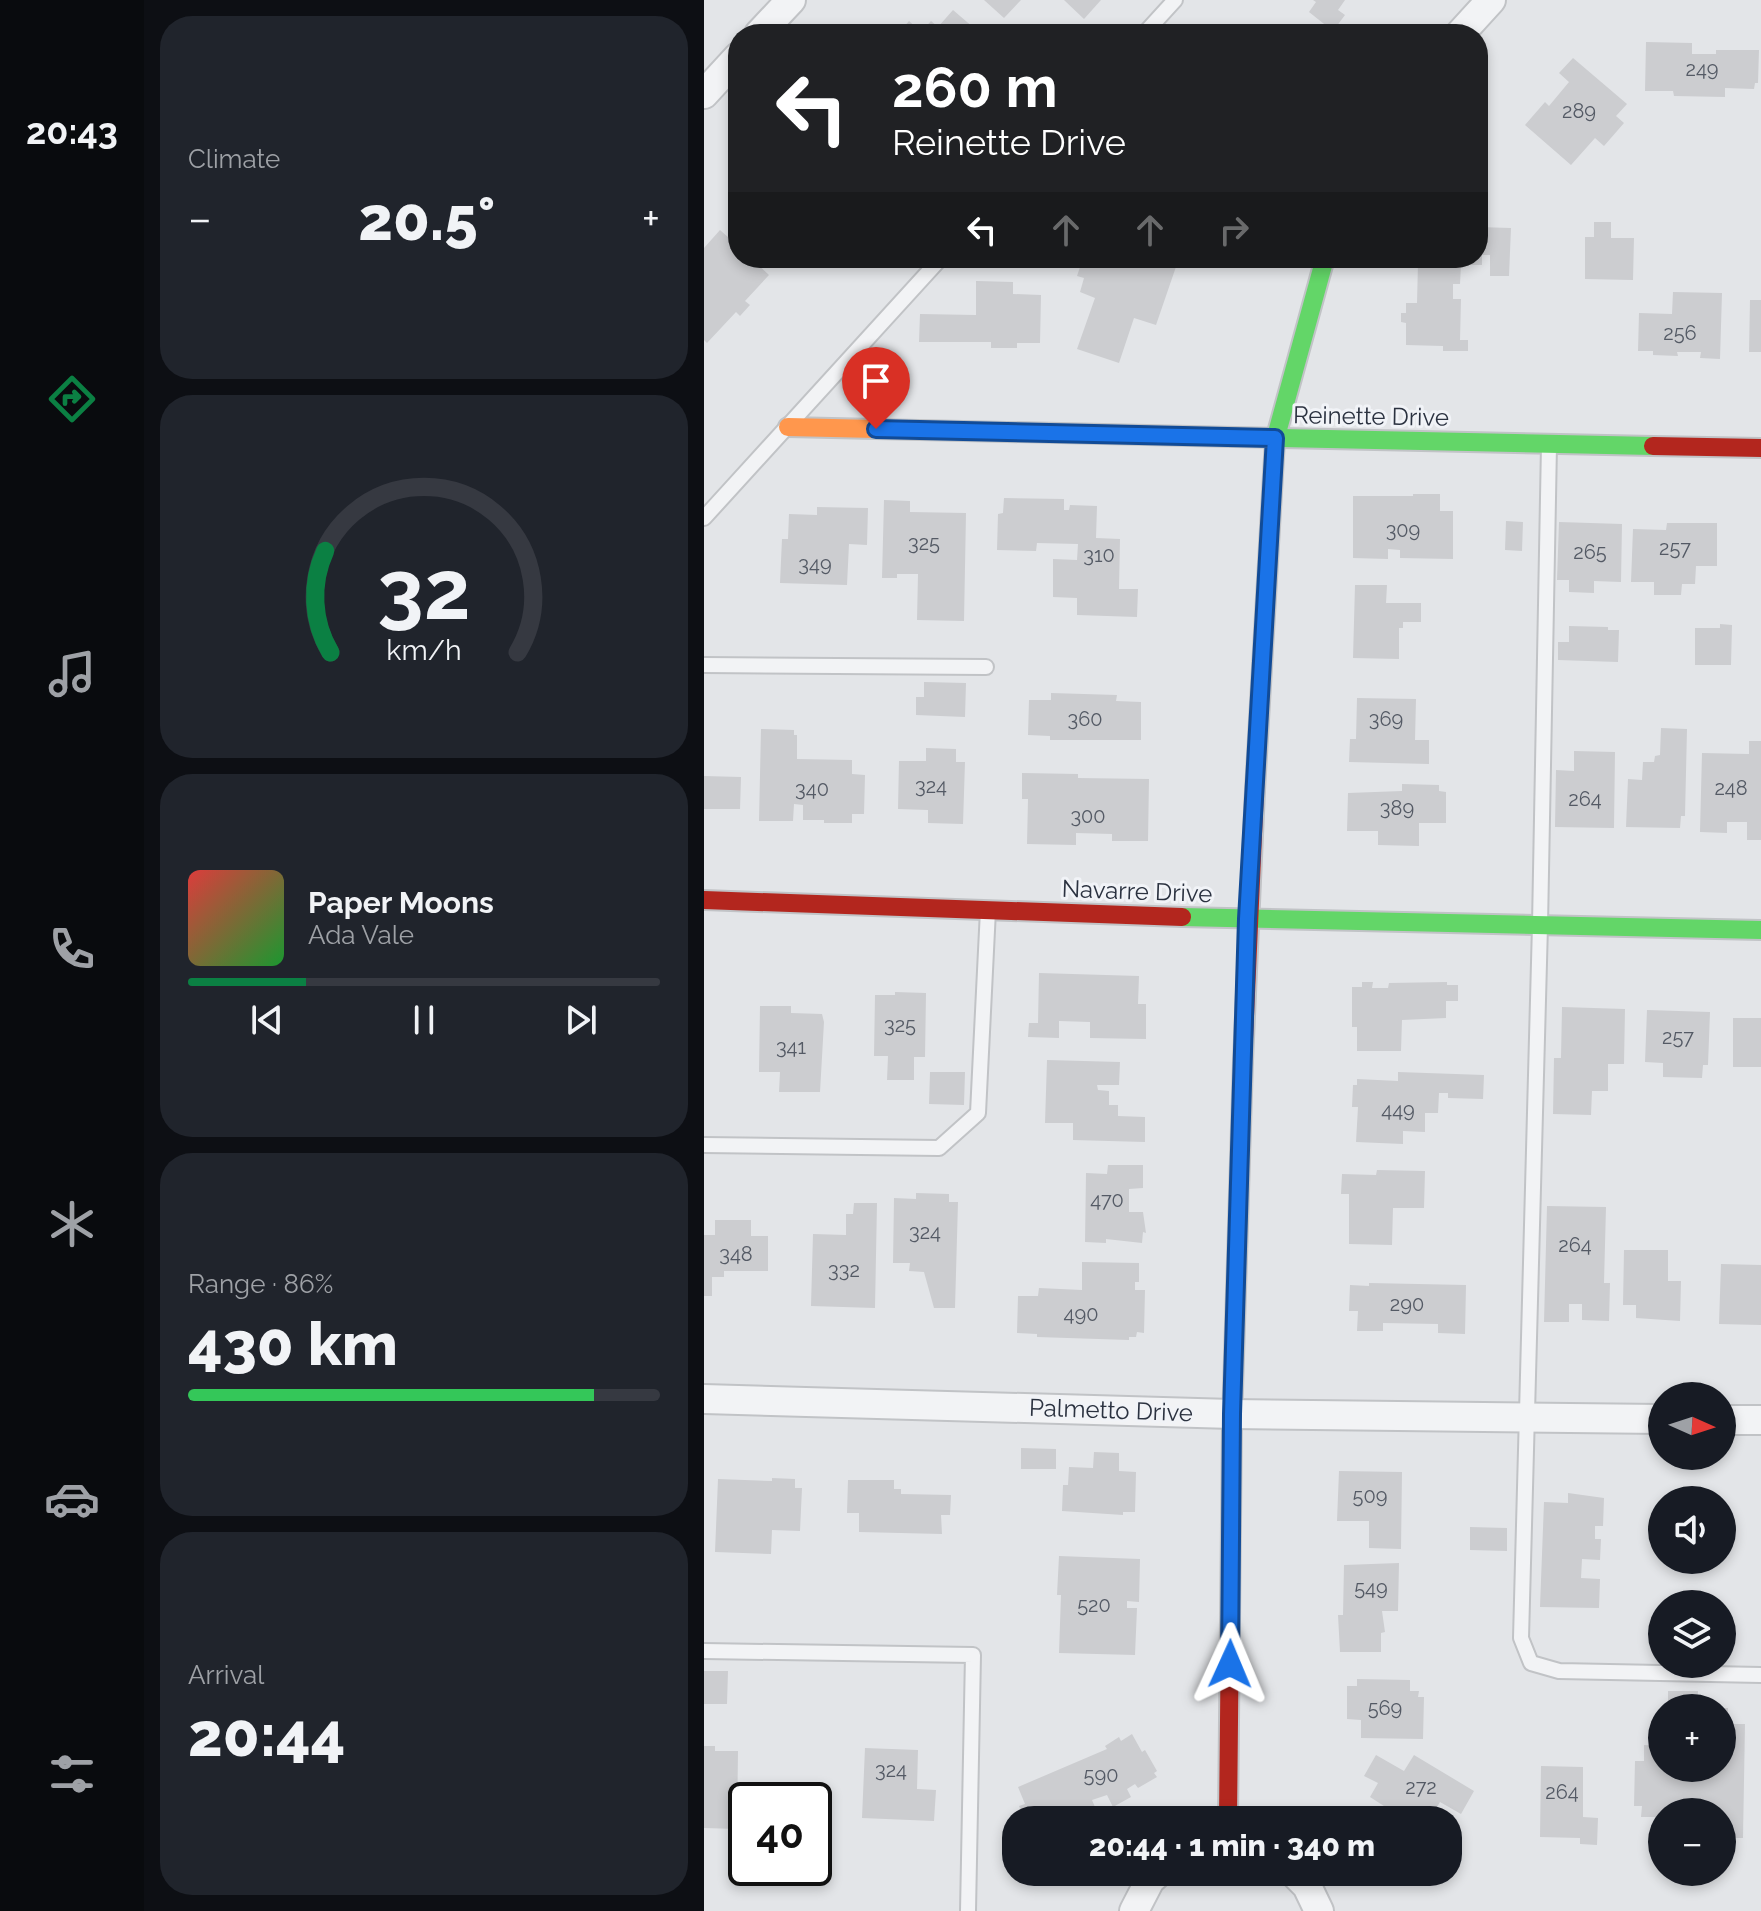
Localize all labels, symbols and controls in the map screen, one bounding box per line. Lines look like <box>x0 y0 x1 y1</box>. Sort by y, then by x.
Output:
text: 260 m <box>892 54 1058 120</box>
icon: left <box>760 56 864 160</box>
house number: 249 <box>1685 57 1719 81</box>
house number: 289 <box>1562 99 1596 123</box>
text: 20:43 <box>26 110 118 152</box>
text: Reinette Drive <box>892 121 1126 163</box>
text: Climate <box>188 144 280 174</box>
text: 20.5° <box>358 184 495 254</box>
text: − <box>188 193 212 244</box>
text: + <box>642 193 660 244</box>
icon: left <box>960 208 1004 252</box>
icon: ahead <box>1044 208 1088 252</box>
icon: ahead <box>1128 208 1172 252</box>
icon: right <box>1212 208 1256 252</box>
house number: 256 <box>1663 321 1697 345</box>
pin <box>842 347 910 429</box>
icon: arrive <box>854 359 898 403</box>
icon: directions <box>44 371 100 427</box>
street label: Reinette Drive <box>1293 400 1449 432</box>
house number: 309 <box>1386 518 1420 542</box>
house number: 325 <box>908 531 940 555</box>
house number: 257 <box>1659 536 1691 560</box>
text: 32 <box>377 540 471 637</box>
house number: 265 <box>1573 540 1607 564</box>
house number: 310 <box>1083 543 1115 567</box>
house number: 349 <box>798 552 832 576</box>
text: km/h <box>386 633 462 667</box>
icon: music <box>44 646 100 702</box>
house number: 360 <box>1068 707 1102 731</box>
house number: 369 <box>1369 707 1403 731</box>
house number: 324 <box>915 774 947 798</box>
house number: 248 <box>1714 776 1748 800</box>
house number: 340 <box>795 777 829 801</box>
house number: 264 <box>1568 787 1602 811</box>
house number: 389 <box>1380 796 1414 820</box>
house number: 300 <box>1070 804 1106 828</box>
street label: Navarre Drive <box>1061 874 1213 908</box>
text: Paper Moons <box>308 885 494 920</box>
text: Ada Vale <box>308 920 414 950</box>
icon: phone <box>44 921 100 977</box>
icon: previous <box>245 998 289 1042</box>
icon: pause <box>402 998 446 1042</box>
icon: next <box>559 998 603 1042</box>
house number: 325 <box>884 1013 916 1037</box>
house number: 257 <box>1662 1025 1694 1049</box>
house number: 341 <box>776 1035 807 1059</box>
house number: 449 <box>1381 1098 1415 1122</box>
house number: 470 <box>1090 1188 1124 1212</box>
icon: climate <box>44 1196 100 1252</box>
house number: 324 <box>909 1220 941 1244</box>
house number: 264 <box>1558 1233 1592 1257</box>
house number: 348 <box>719 1242 753 1266</box>
house number: 332 <box>828 1258 860 1282</box>
text: Range · 86% <box>188 1269 333 1299</box>
house number: 290 <box>1390 1292 1424 1316</box>
house number: 490 <box>1064 1302 1098 1326</box>
text: 430 km <box>188 1309 398 1379</box>
north arrow <box>1648 1382 1736 1470</box>
map controls <box>1648 1382 1736 1886</box>
street label: Palmetto Drive <box>1029 1393 1193 1427</box>
icon: car <box>44 1471 100 1527</box>
house number: 509 <box>1353 1484 1387 1508</box>
button: sound <box>1648 1486 1736 1574</box>
house number: 549 <box>1354 1576 1388 1600</box>
button: layers <box>1648 1590 1736 1678</box>
house number: 520 <box>1077 1593 1111 1617</box>
position arrow <box>1188 1622 1272 1706</box>
text: Arrival <box>188 1660 264 1690</box>
button: + <box>1648 1694 1736 1782</box>
house number: 569 <box>1368 1696 1402 1720</box>
text: 20:44 <box>188 1700 345 1770</box>
icon: filters <box>44 1746 100 1802</box>
house number: 324 <box>875 1758 907 1782</box>
house number: 590 <box>1084 1763 1118 1787</box>
house number: 272 <box>1405 1775 1437 1799</box>
house number: 264 <box>1545 1780 1579 1804</box>
speed limit sign: 40 <box>728 1782 832 1886</box>
button: − <box>1648 1798 1736 1886</box>
text: 20:44 · 1 min · 340 m <box>1089 1828 1375 1863</box>

